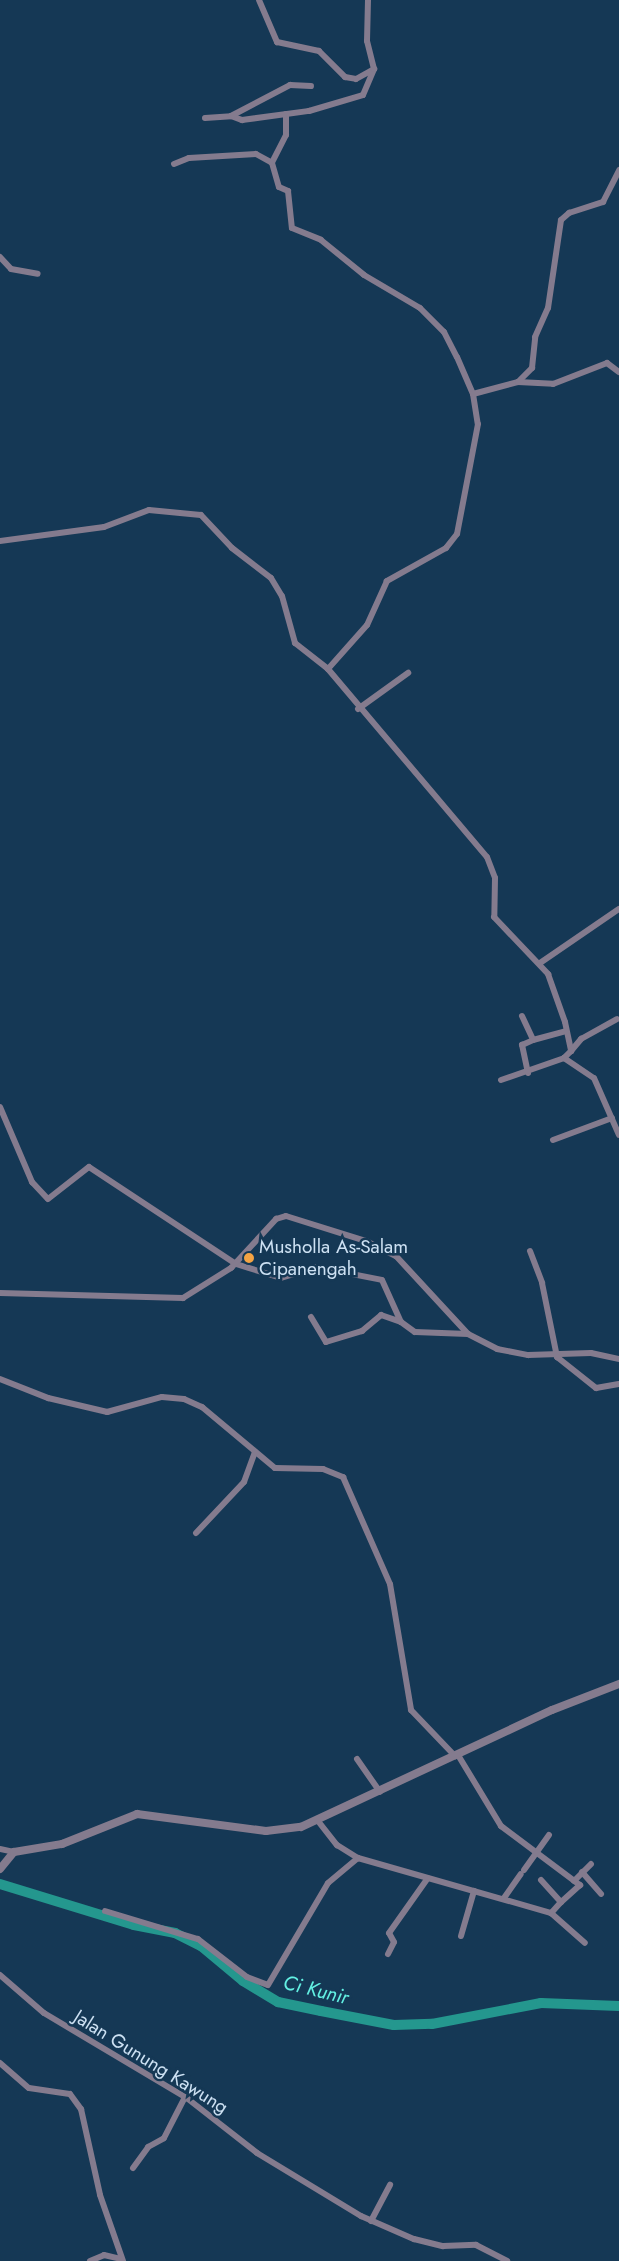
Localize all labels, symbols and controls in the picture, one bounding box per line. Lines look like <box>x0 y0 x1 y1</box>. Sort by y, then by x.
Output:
place label: Musholla As-Salam Cipanengah <box>259 1236 408 1280</box>
marker: Musholla As-Salam Cipanengah <box>243 1252 255 1264</box>
water label: Ci Kunir <box>281 1970 351 2010</box>
street label: Jalan Gunung Kawung <box>70 2005 232 2119</box>

